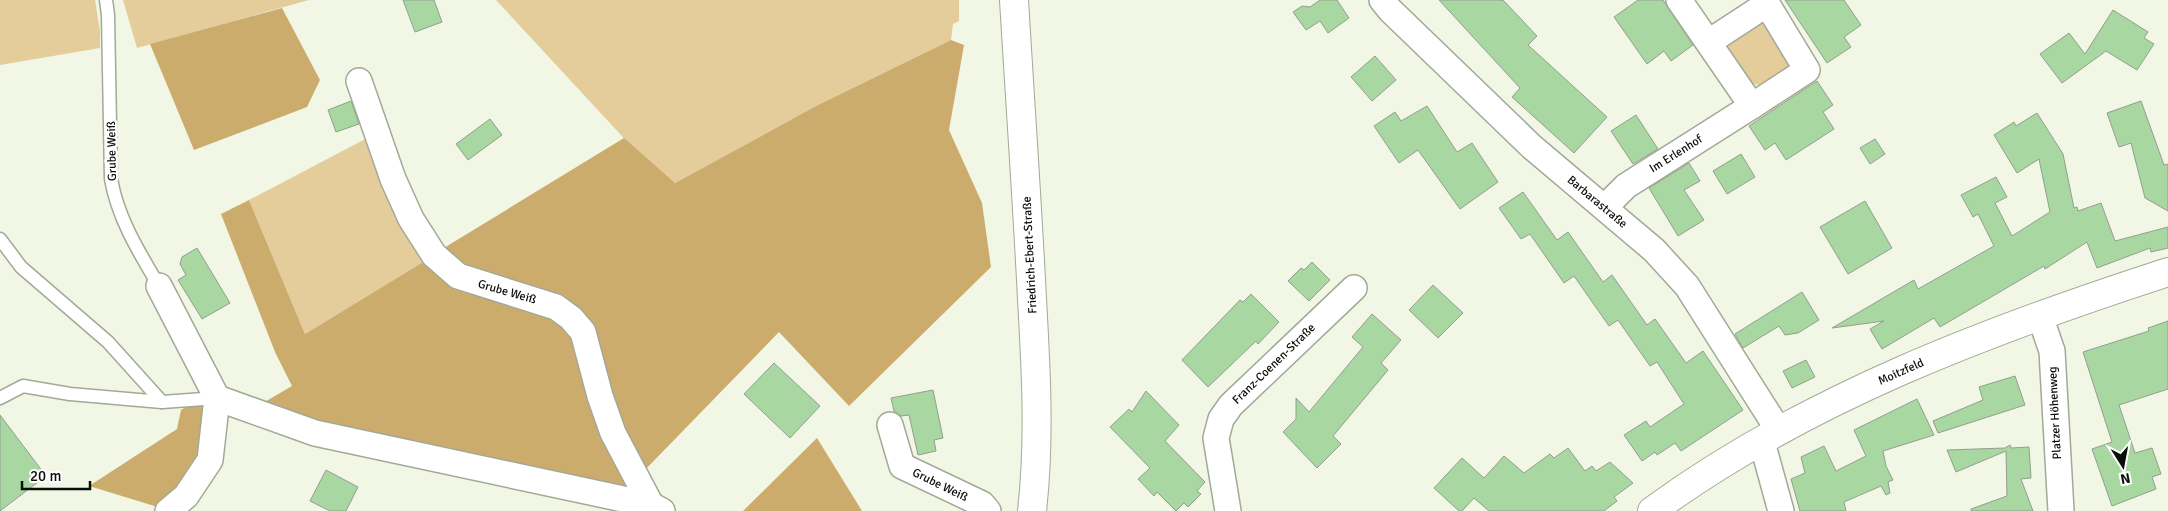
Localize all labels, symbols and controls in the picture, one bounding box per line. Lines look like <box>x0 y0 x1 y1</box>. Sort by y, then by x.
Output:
street label: Grube Weiß <box>104 120 120 181</box>
street label: Im Erlenhof <box>1647 131 1706 176</box>
street label: Barbarastraße <box>1564 172 1630 232</box>
street label: Friedrich-Ebert-Straße <box>1019 196 1041 314</box>
street label: Grube Weiß <box>476 277 538 308</box>
street label: Franz-Coenen-Straße <box>1229 320 1319 408</box>
street label: Moitzfeld <box>1876 355 1926 389</box>
street label: Platzer Höhenweg <box>2045 366 2065 460</box>
north arrow <box>2098 441 2148 491</box>
scale bar <box>22 458 90 490</box>
street label: Grube Weiß <box>910 465 971 505</box>
text: 20 m <box>30 467 61 485</box>
text: N <box>2119 469 2132 488</box>

